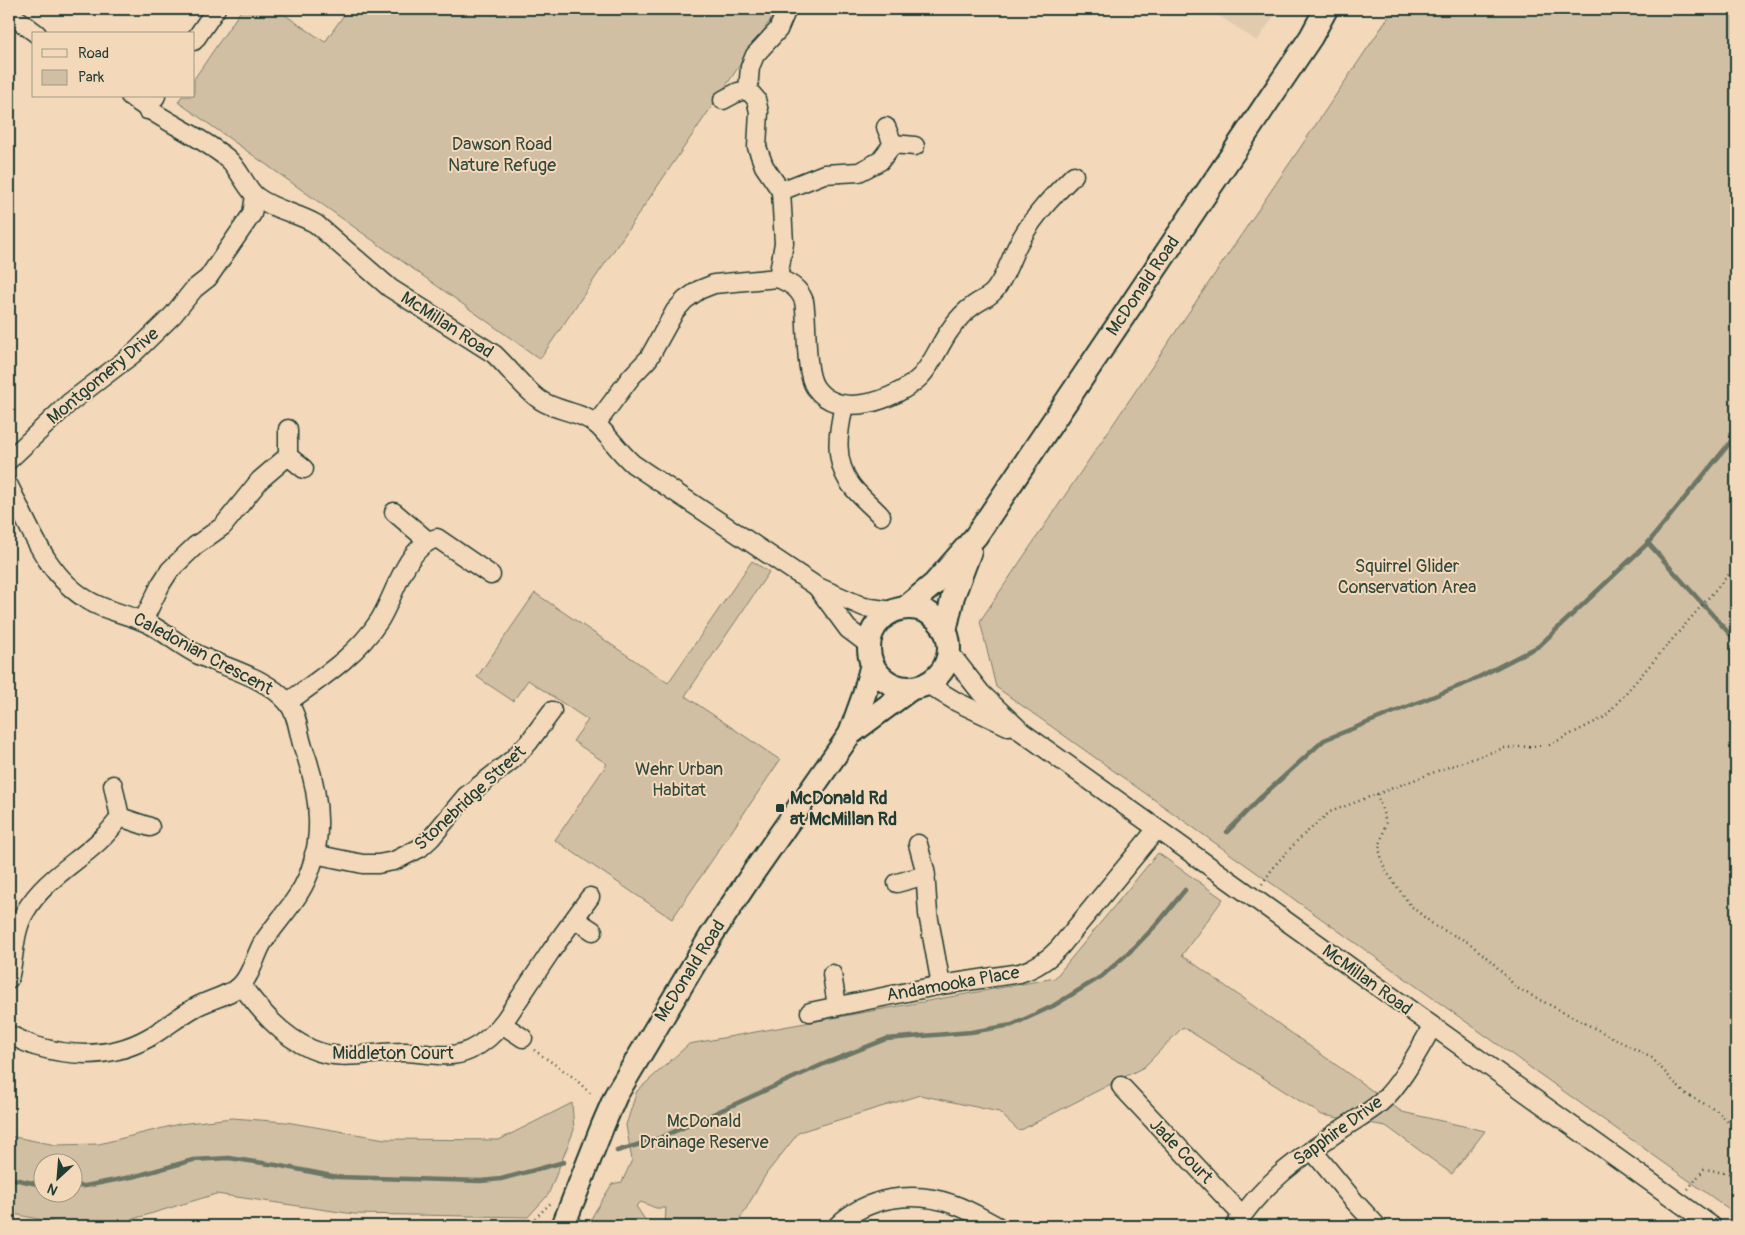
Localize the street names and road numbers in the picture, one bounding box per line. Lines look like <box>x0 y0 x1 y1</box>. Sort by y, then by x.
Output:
street label: McDonald Road <box>1101 232 1185 340</box>
street label: McMillan Road <box>396 286 498 364</box>
street label: Montgomery Drive <box>42 322 164 430</box>
street label: Caledonian Crescent <box>129 607 277 701</box>
street label: Stonebridge Street <box>409 740 531 856</box>
street label: McDonald Road <box>650 916 730 1026</box>
street label: McMillan Road <box>1317 940 1417 1020</box>
street label: Andamooka Place <box>885 961 1021 1007</box>
street label: Middleton Court <box>332 1042 454 1065</box>
street label: Sapphire Drive <box>1289 1091 1387 1171</box>
street label: Jade Court <box>1144 1113 1218 1189</box>

